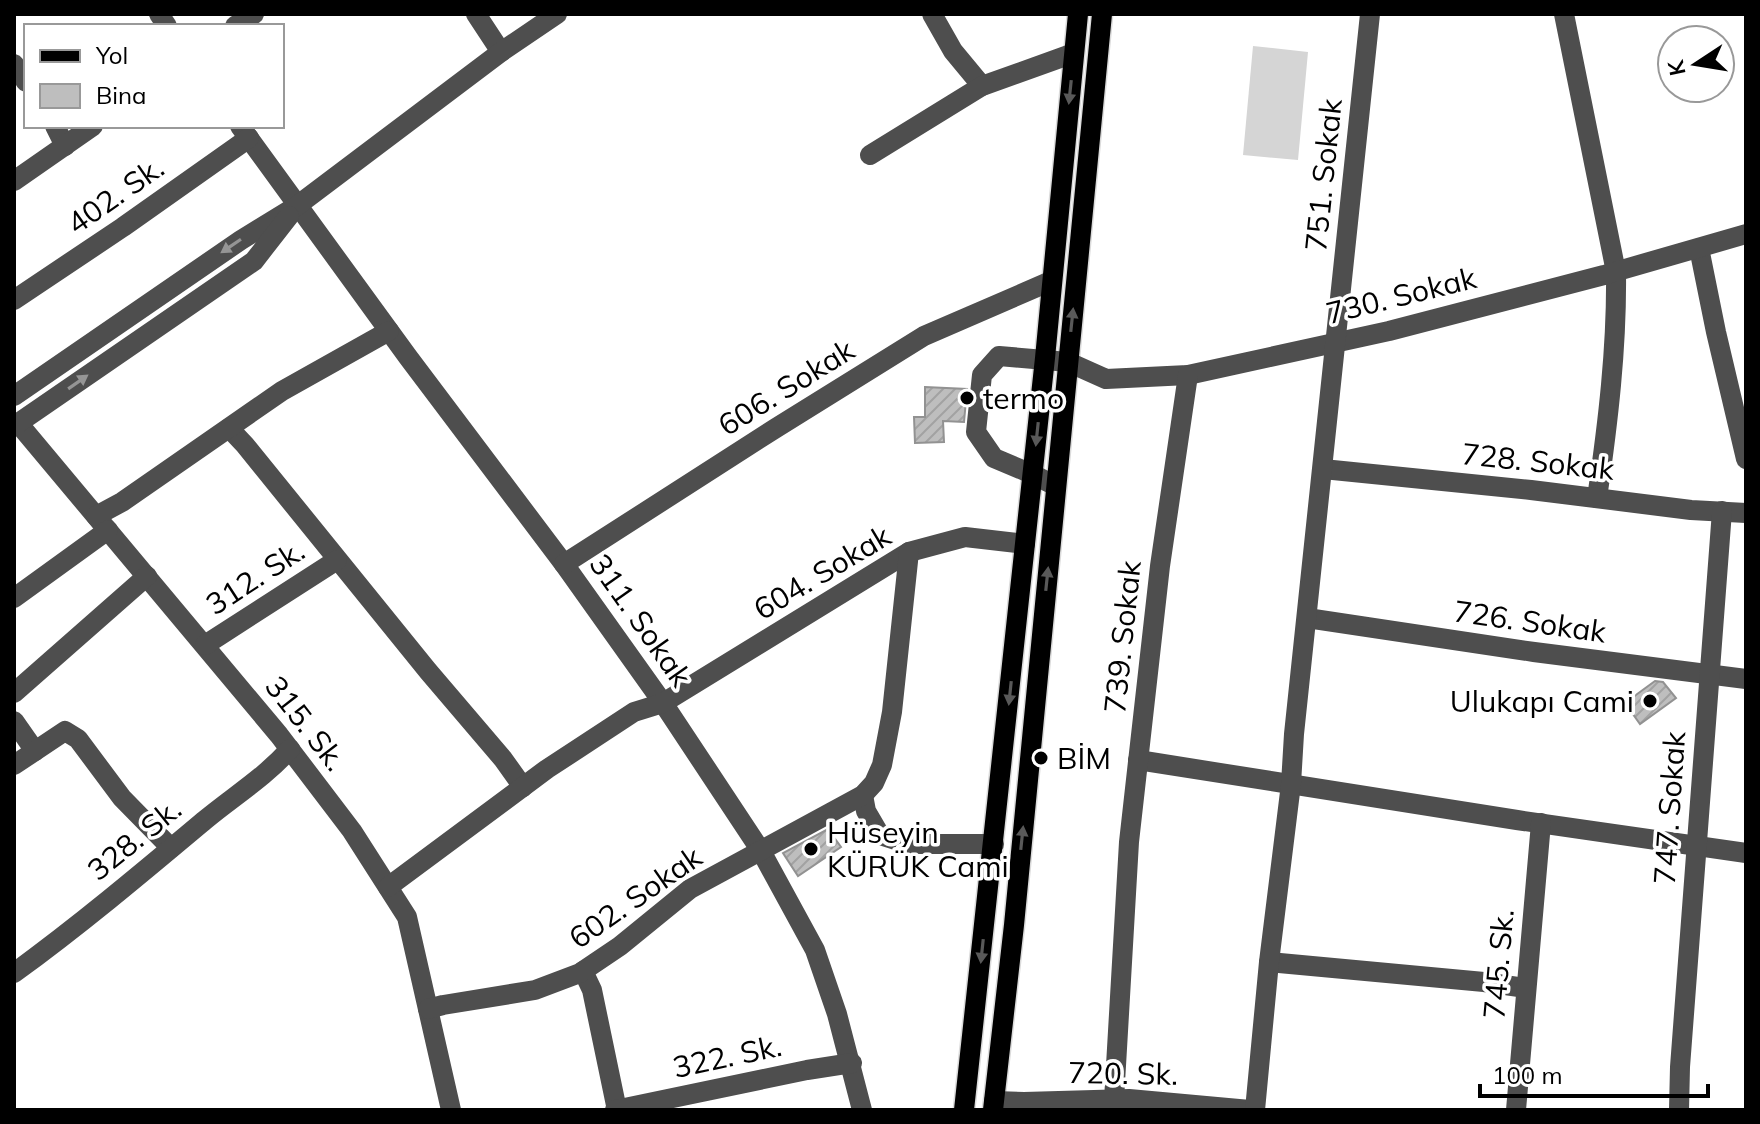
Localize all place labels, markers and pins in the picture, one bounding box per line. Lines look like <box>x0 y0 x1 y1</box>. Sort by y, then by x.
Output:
place label: termo <box>983 379 1064 417</box>
marker: termo <box>958 389 976 407</box>
place label: Ulukapı Cami <box>1450 682 1634 720</box>
marker: Ulukapı Cami <box>1641 692 1659 710</box>
place label: BİM <box>1057 739 1111 777</box>
marker: BİM <box>1032 749 1050 767</box>
place label: Hüseyin KÜRÜK Cami <box>827 813 1009 885</box>
marker: Hüseyin KÜRÜK Cami <box>802 840 820 858</box>

